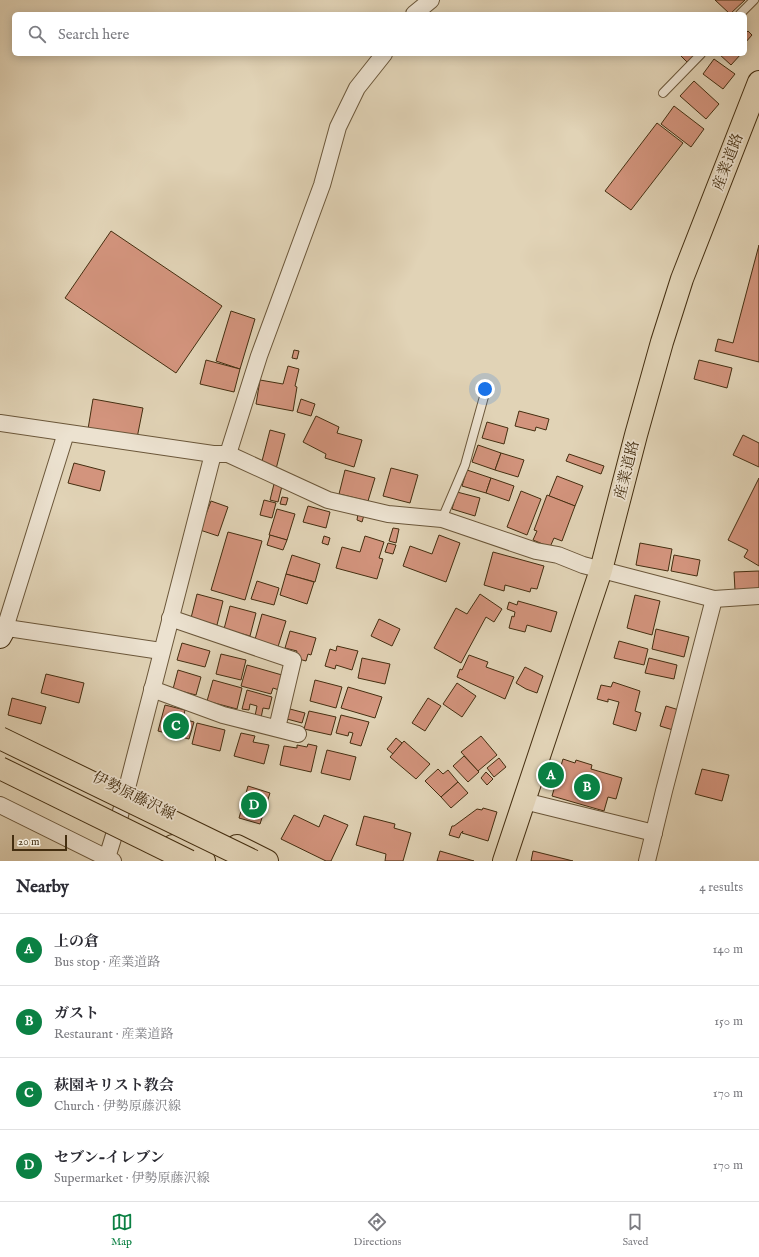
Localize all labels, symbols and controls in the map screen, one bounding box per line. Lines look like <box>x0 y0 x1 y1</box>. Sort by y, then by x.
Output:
search box <box>12 12 747 56</box>
icon: search <box>26 23 48 45</box>
text: Search here <box>58 25 129 44</box>
street label: 産業道路 <box>708 131 748 193</box>
your location <box>475 379 495 399</box>
street label: 産業道路 <box>611 439 643 501</box>
pin: C <box>163 711 189 741</box>
pin: A <box>538 760 564 790</box>
street label: 伊勢原藤沢線 <box>89 768 179 824</box>
pin: B <box>574 772 600 802</box>
pin: D <box>241 790 267 820</box>
scale bar <box>12 833 67 852</box>
text: 20 m <box>18 835 39 849</box>
text: Nearby <box>16 877 69 898</box>
text: 4 results <box>699 879 743 896</box>
text: 上の倉 <box>54 932 99 951</box>
text: A <box>25 941 33 958</box>
text: 140 m <box>713 941 743 958</box>
text: Bus stop · 産業道路 <box>54 954 160 971</box>
text: ガスト <box>54 1004 99 1023</box>
text: B <box>25 1013 33 1030</box>
text: 150 m <box>714 1013 743 1030</box>
text: Restaurant · 産業道路 <box>54 1026 173 1043</box>
text: 萩園キリスト教会 <box>54 1076 174 1095</box>
text: C <box>24 1085 34 1102</box>
text: 170 m <box>713 1085 743 1102</box>
text: Church · 伊勢原藤沢線 <box>54 1098 181 1115</box>
text: セブン-イレブン <box>54 1148 165 1167</box>
text: D <box>24 1157 34 1174</box>
text: 170 m <box>713 1157 743 1174</box>
text: Supermarket · 伊勢原藤沢線 <box>54 1170 209 1187</box>
tab: Map <box>111 1211 133 1249</box>
tab: Directions <box>354 1211 401 1249</box>
tab: Saved <box>622 1211 648 1249</box>

